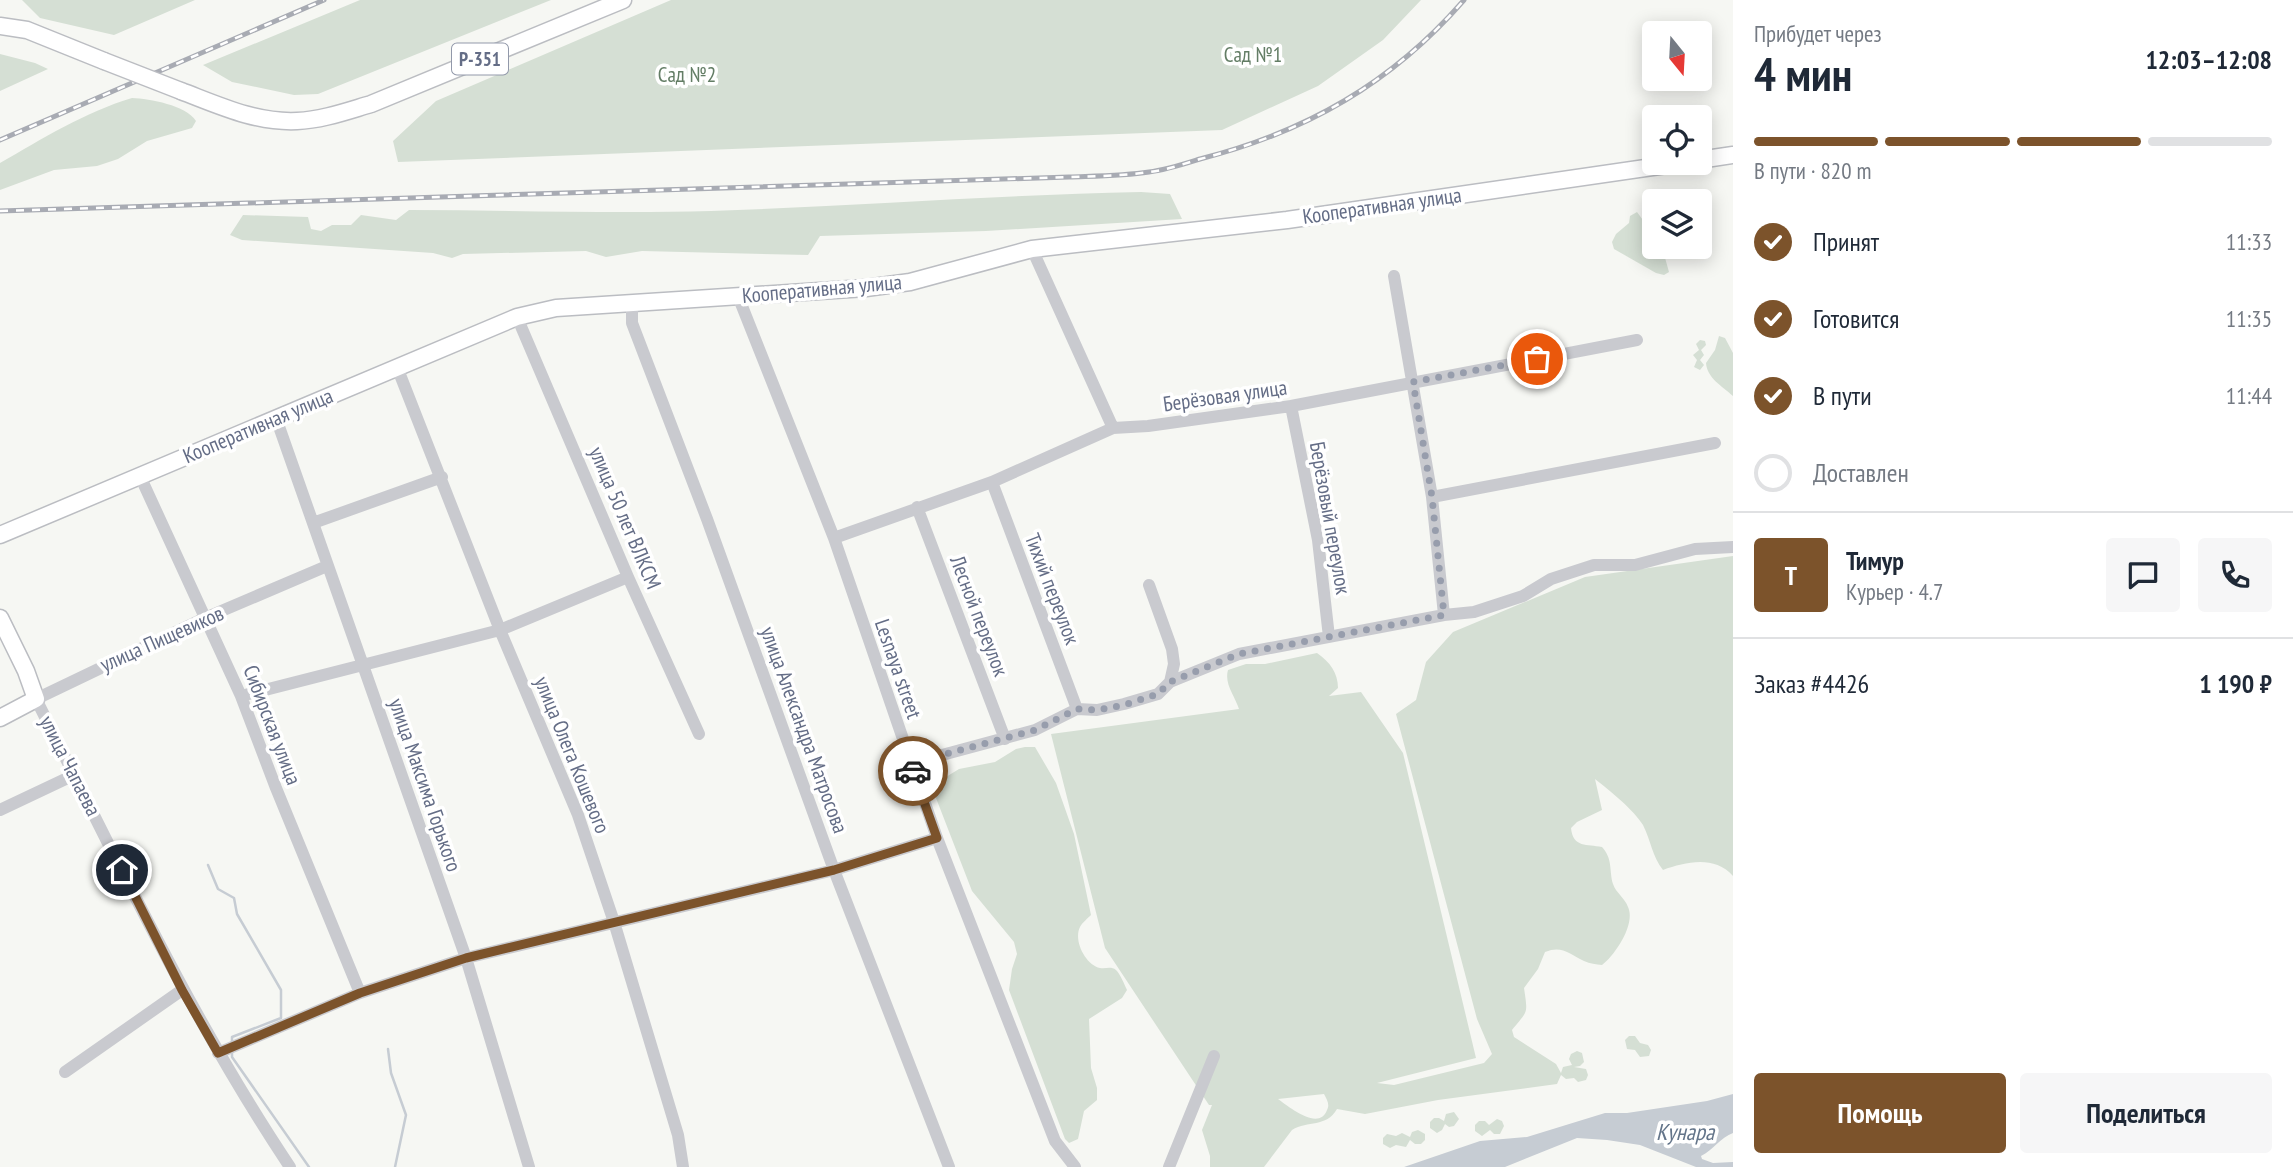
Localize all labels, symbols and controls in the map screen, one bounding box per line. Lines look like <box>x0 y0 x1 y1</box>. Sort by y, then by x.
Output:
text: Прибудет через <box>1754 19 1882 48</box>
north arrow <box>1642 21 1712 91</box>
map controls <box>1642 21 1712 259</box>
park label: Сад №1 <box>1224 41 1282 68</box>
text: 12:03–12:08 <box>2145 43 2272 76</box>
road number: Р-351 <box>452 44 508 74</box>
text: 4 мин <box>1754 44 1852 104</box>
park label: Сад №2 <box>658 61 716 88</box>
button: locate <box>1642 105 1712 175</box>
text: В пути · 820 m <box>1754 156 1871 185</box>
street label: Кооперативная улица <box>1301 181 1463 230</box>
button: layers <box>1642 189 1712 259</box>
icon: check <box>1754 223 1792 261</box>
text: Принят <box>1813 225 1879 258</box>
text: 11:33 <box>2226 227 2272 256</box>
street label: Кооперативная улица <box>741 268 903 309</box>
icon: check <box>1754 300 1792 338</box>
text: Готовится <box>1813 302 1899 335</box>
text: 11:35 <box>2226 304 2272 333</box>
pin <box>1507 329 1567 389</box>
icon: bag <box>1518 340 1556 378</box>
street label: Берёзовая улица <box>1161 373 1289 418</box>
icon: check <box>1754 377 1792 415</box>
text: В пути <box>1813 379 1872 412</box>
text: 11:44 <box>2226 381 2272 410</box>
street label: Кооперативная улица <box>179 382 337 469</box>
street label: Берёзовый переулок <box>1304 440 1357 596</box>
street label: улица 50 лет ВЛКСМ <box>583 442 668 593</box>
text: Доставлен <box>1813 456 1909 489</box>
street label: Тихий переулок <box>1019 529 1086 648</box>
button: chat <box>2106 538 2180 612</box>
button: phone <box>2198 538 2272 612</box>
text: Тимур <box>1846 544 1904 577</box>
street label: Лесной переулок <box>944 551 1015 680</box>
text: Т <box>1785 559 1797 592</box>
text: Курьер · 4.7 <box>1846 577 1943 606</box>
street label: улица Пищевиков <box>96 599 228 678</box>
street label: Lesnaya street <box>869 616 928 722</box>
street label: улица Александра Матросова <box>755 623 854 837</box>
street label: Сибирская улица <box>237 661 308 788</box>
text: Заказ #4426 <box>1754 667 1869 700</box>
text: 1 190 ₽ <box>2199 667 2272 700</box>
street label: улица Олега Кошевого <box>529 672 616 837</box>
street label: улица Максима Горького <box>383 695 468 875</box>
street label: улица Чапаева <box>34 711 107 821</box>
courier <box>878 736 948 806</box>
icon: car <box>894 752 932 790</box>
pin <box>92 840 152 900</box>
icon: home <box>103 851 141 889</box>
button: Помощь <box>1754 1073 2006 1153</box>
button: Поделиться <box>2020 1073 2272 1153</box>
water label: Кунара <box>1656 1117 1716 1146</box>

